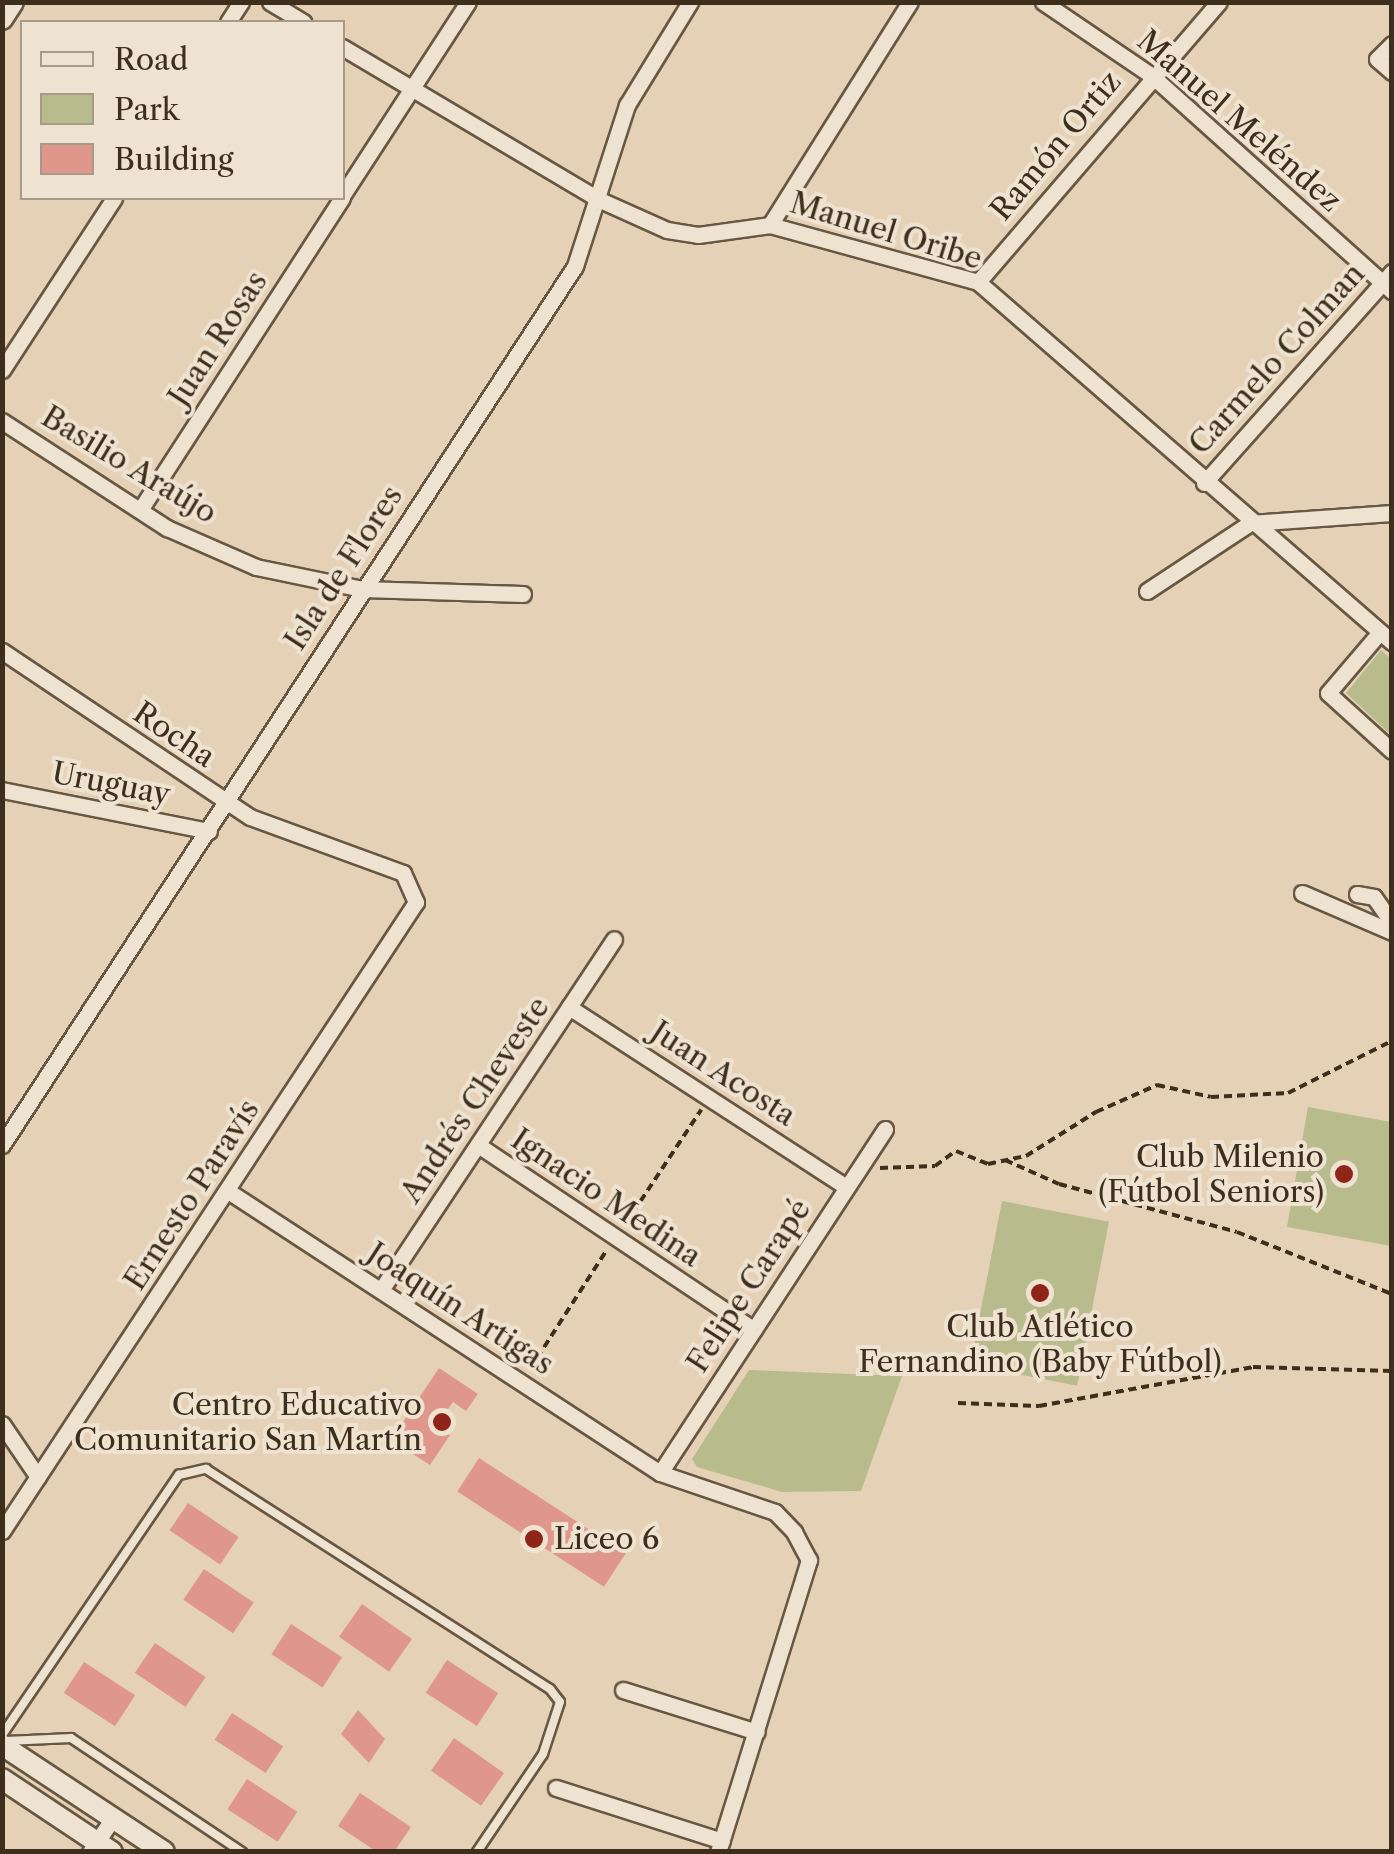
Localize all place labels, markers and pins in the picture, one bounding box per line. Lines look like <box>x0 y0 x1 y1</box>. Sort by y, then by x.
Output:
place label: Club Milenio (Fútbol Seniors) <box>1098 1139 1324 1210</box>
marker: Club Milenio (Fútbol Seniors) <box>1333 1163 1355 1185</box>
marker: Club Atlético Fernandino (Baby Fútbol) <box>1029 1282 1051 1304</box>
place label: Club Atlético Fernandino (Baby Fútbol) <box>858 1309 1222 1380</box>
place label: Centro Educativo Comunitario San Martín <box>74 1387 422 1458</box>
marker: Centro Educativo Comunitario San Martín <box>431 1411 453 1433</box>
place label: Liceo 6 <box>554 1521 659 1557</box>
marker: Liceo 6 <box>523 1528 545 1550</box>

